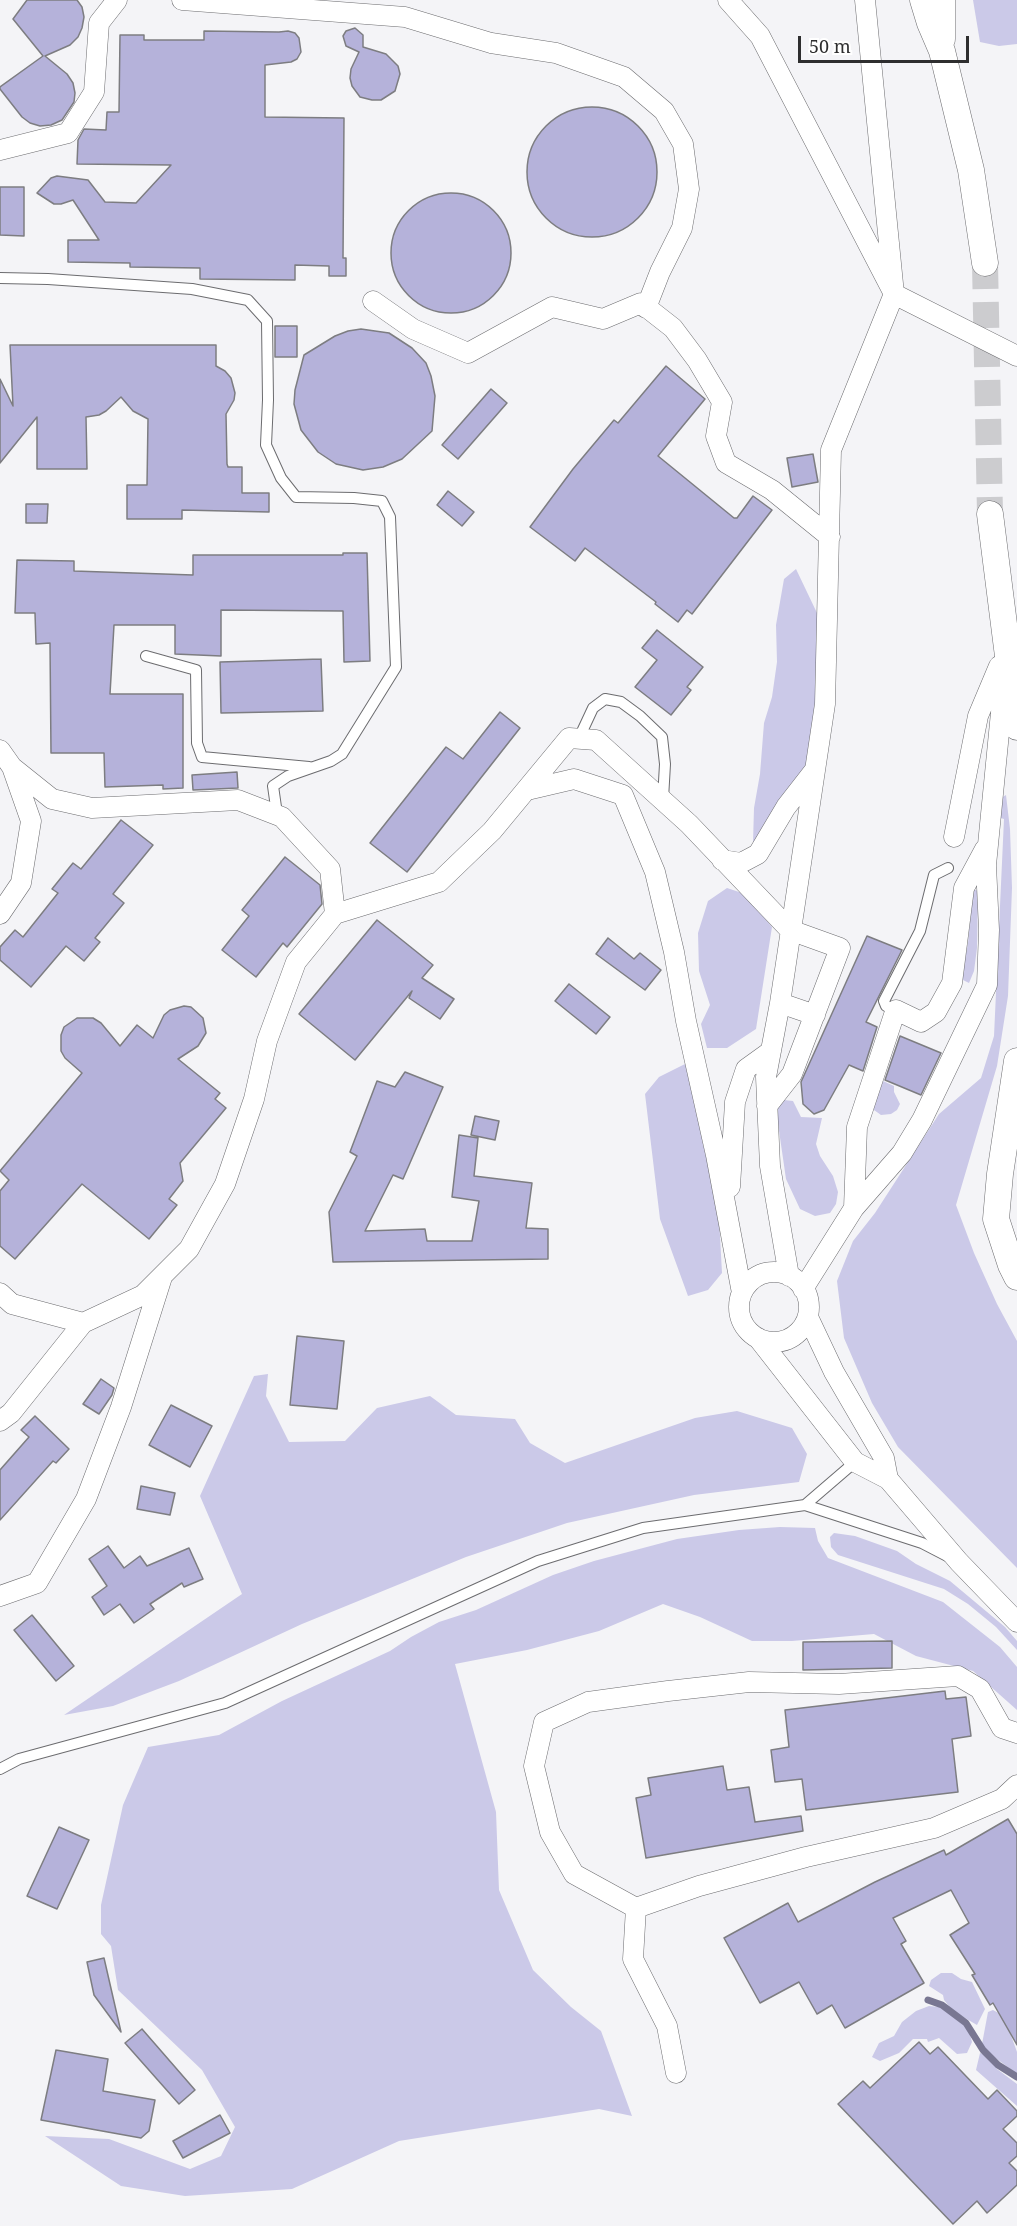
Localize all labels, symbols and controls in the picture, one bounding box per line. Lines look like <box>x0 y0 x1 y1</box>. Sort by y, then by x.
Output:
scale bar <box>801 24 972 62</box>
text: 50 m <box>809 34 851 58</box>

